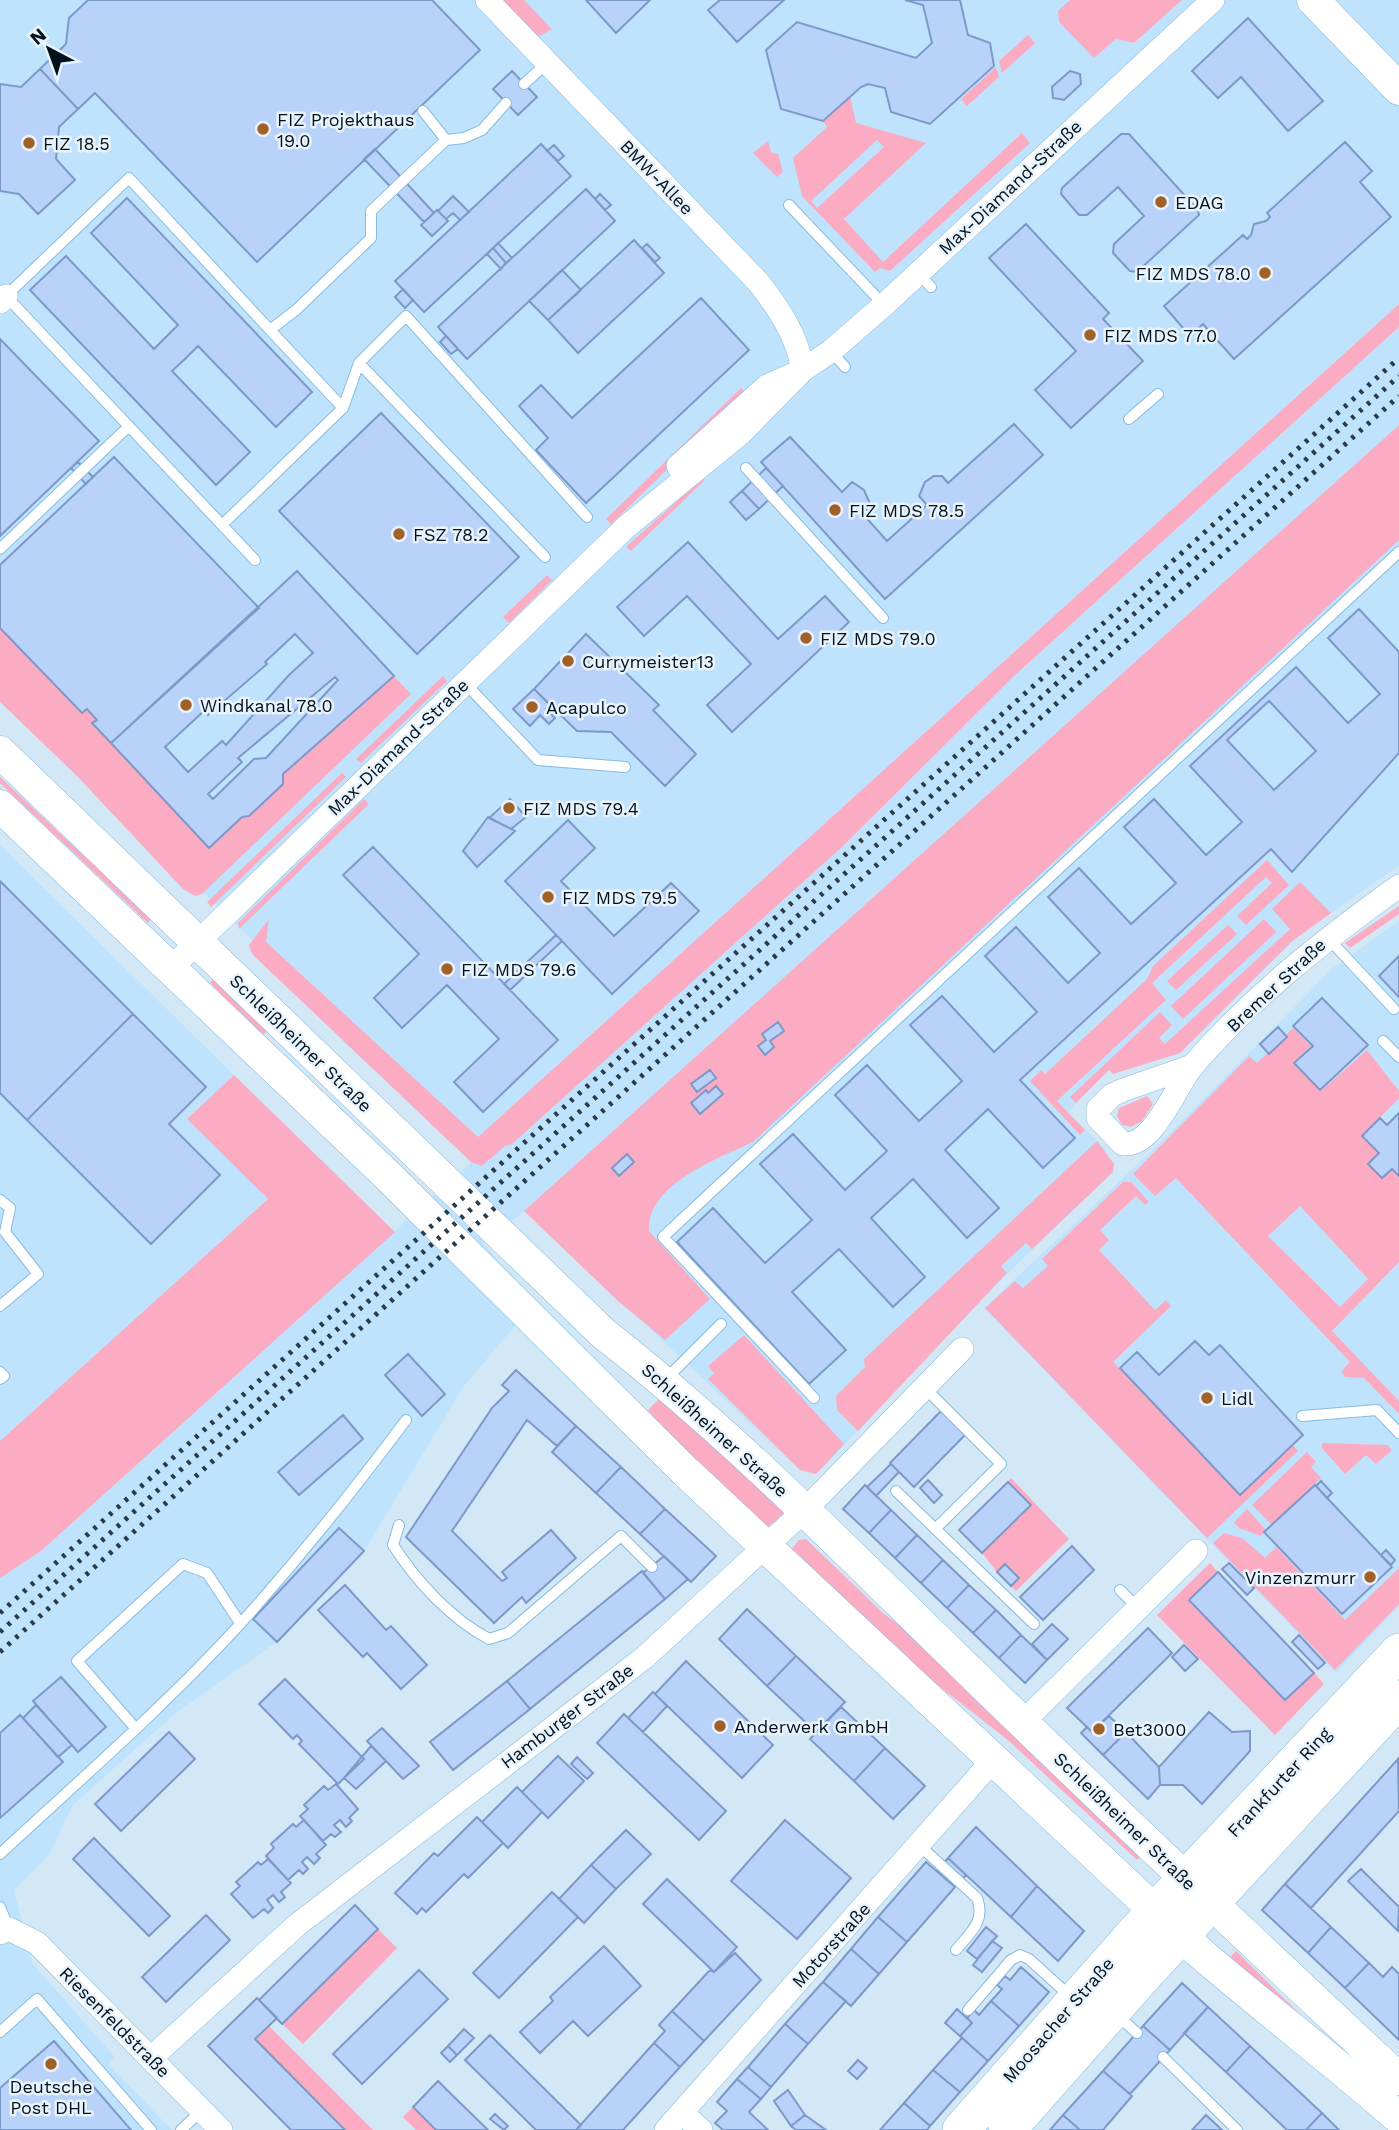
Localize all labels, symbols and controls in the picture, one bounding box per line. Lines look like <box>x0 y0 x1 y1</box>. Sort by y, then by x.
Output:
north arrow <box>14 14 84 84</box>
text: N <box>25 23 51 50</box>
place label: FIZ Projekthaus 19.0 <box>277 109 414 151</box>
street label: Max-Diamand-Straße <box>934 115 1086 259</box>
marker: FIZ Projekthaus 19.0 <box>255 121 271 137</box>
place label: FIZ 18.5 <box>43 133 110 154</box>
marker: FIZ 18.5 <box>21 135 37 151</box>
street label: BMW-Allee <box>616 135 698 219</box>
place label: EDAG <box>1175 192 1224 213</box>
marker: EDAG <box>1153 194 1169 210</box>
place label: FIZ MDS 78.0 <box>1136 263 1251 284</box>
marker: FIZ MDS 78.0 <box>1257 265 1273 281</box>
place label: FIZ MDS 77.0 <box>1104 325 1217 346</box>
marker: FIZ MDS 77.0 <box>1082 327 1098 343</box>
place label: FIZ MDS 78.5 <box>849 500 964 521</box>
marker: FIZ MDS 78.5 <box>827 502 843 518</box>
place label: FSZ 78.2 <box>413 524 488 545</box>
marker: FSZ 78.2 <box>391 526 407 542</box>
place label: FIZ MDS 79.0 <box>820 628 936 649</box>
marker: FIZ MDS 79.0 <box>798 630 814 646</box>
place label: Currymeister13 <box>582 651 714 672</box>
marker: Currymeister13 <box>560 653 576 669</box>
street label: Max-Diamand-Straße <box>323 674 473 820</box>
place label: Windkanal 78.0 <box>200 695 333 716</box>
marker: Windkanal 78.0 <box>178 697 194 713</box>
place label: Acapulco <box>546 697 627 718</box>
marker: Acapulco <box>524 699 540 715</box>
place label: FIZ MDS 79.4 <box>523 798 639 819</box>
marker: FIZ MDS 79.4 <box>501 800 517 816</box>
place label: FIZ MDS 79.5 <box>562 887 677 908</box>
marker: FIZ MDS 79.5 <box>540 889 556 905</box>
street label: Bremer Straße <box>1222 934 1330 1036</box>
place label: FIZ MDS 79.6 <box>461 959 577 980</box>
marker: FIZ MDS 79.6 <box>439 961 455 977</box>
street label: Schleißheimer Straße <box>226 970 376 1116</box>
street label: Schleißheimer Straße <box>638 1359 792 1501</box>
place label: Lidl <box>1221 1388 1254 1409</box>
marker: Lidl <box>1199 1390 1215 1406</box>
place label: Vinzenzmurr <box>1245 1567 1356 1588</box>
marker: Vinzenzmurr <box>1362 1569 1378 1585</box>
street label: Hamburger Straße <box>497 1659 637 1773</box>
place label: Anderwerk GmbH <box>734 1716 889 1737</box>
marker: Anderwerk GmbH <box>712 1718 728 1734</box>
place label: Bet3000 <box>1113 1719 1187 1740</box>
marker: Bet3000 <box>1091 1721 1107 1737</box>
street label: Frankfurter Ring <box>1223 1723 1335 1841</box>
street label: Schleißheimer Straße <box>1050 1748 1200 1894</box>
street label: Motorstraße <box>787 1898 875 1992</box>
street label: Moosacher Straße <box>998 1953 1118 2087</box>
street label: Riesenfeldstraße <box>55 1962 175 2082</box>
marker: Deutsche Post DHL <box>43 2056 59 2072</box>
place label: Deutsche Post DHL <box>9 2076 93 2118</box>

